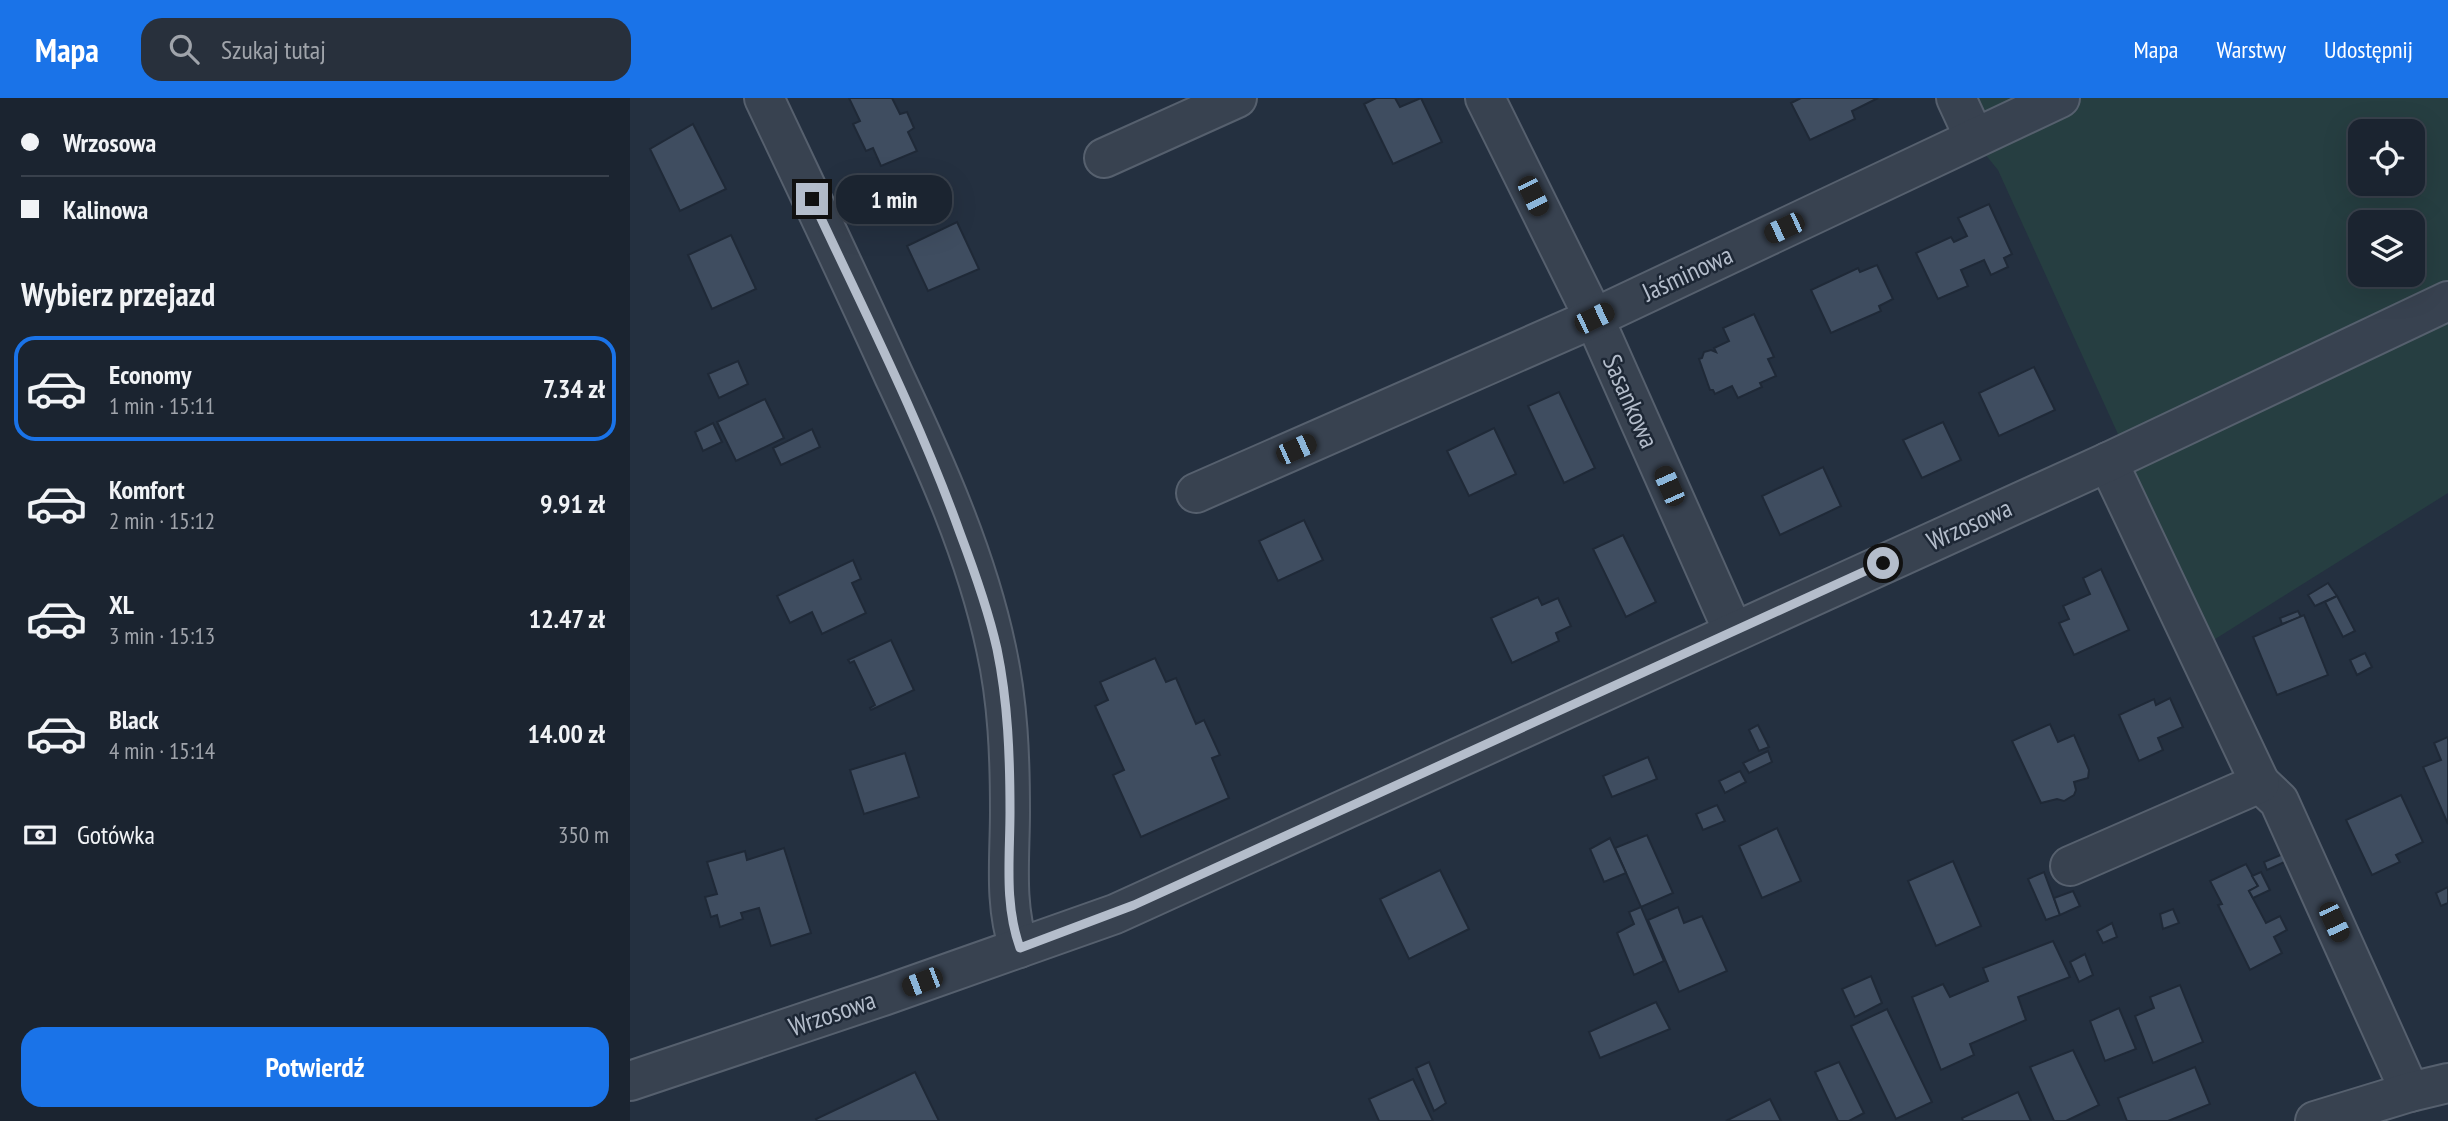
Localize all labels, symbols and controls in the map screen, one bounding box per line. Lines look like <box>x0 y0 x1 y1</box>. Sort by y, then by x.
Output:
search box <box>141 18 631 81</box>
text: Mapa <box>35 28 99 71</box>
icon: search <box>165 30 203 68</box>
text: Szukaj tutaj <box>221 33 326 66</box>
text: Mapa <box>2134 34 2178 65</box>
text: Warstwy <box>2216 34 2286 65</box>
text: Udostępnij <box>2324 34 2413 65</box>
map controls <box>2348 119 2425 287</box>
button: locate <box>2348 119 2425 196</box>
text: Wrzosowa <box>63 126 156 159</box>
car <box>1515 173 1552 219</box>
callout: 1 min <box>836 174 952 224</box>
route end <box>796 183 828 215</box>
text: 1 min <box>871 185 917 214</box>
text: Kalinowa <box>63 193 148 226</box>
car <box>1761 210 1808 246</box>
button: layers <box>2348 210 2425 287</box>
street label: Jaśminowa <box>1636 238 1738 309</box>
text: Wybierz przejazd <box>21 273 215 315</box>
car <box>1571 299 1618 337</box>
street label: Sasankowa <box>1596 349 1666 453</box>
icon: car <box>25 357 88 420</box>
text: Economy <box>109 358 191 391</box>
text: 7.34 zł <box>543 372 605 405</box>
text: 1 min · 15:11 <box>109 391 215 420</box>
car <box>1273 431 1320 467</box>
car <box>1651 463 1688 509</box>
icon: car <box>25 472 88 535</box>
text: Komfort <box>109 473 185 506</box>
text: 9.91 zł <box>540 487 605 520</box>
street label: Wrzosowa <box>1921 491 2017 557</box>
text: 2 min · 15:12 <box>109 506 215 535</box>
route start <box>1867 547 1899 579</box>
icon: car <box>25 587 88 650</box>
text: XL <box>109 588 134 621</box>
text: 12.47 zł <box>529 602 605 635</box>
text: 3 min · 15:13 <box>109 621 215 650</box>
icon: car <box>25 702 88 765</box>
text: Black <box>109 703 159 736</box>
text: 14.00 zł <box>528 717 605 750</box>
text: 4 min · 15:14 <box>109 736 215 765</box>
icon: cash <box>21 816 59 854</box>
text: Gotówka <box>77 818 155 851</box>
text: 350 m <box>558 820 609 849</box>
car <box>2316 899 2353 945</box>
car <box>899 965 946 999</box>
street label: Wrzosowa <box>784 983 880 1043</box>
button: Potwierdź <box>21 1027 609 1107</box>

